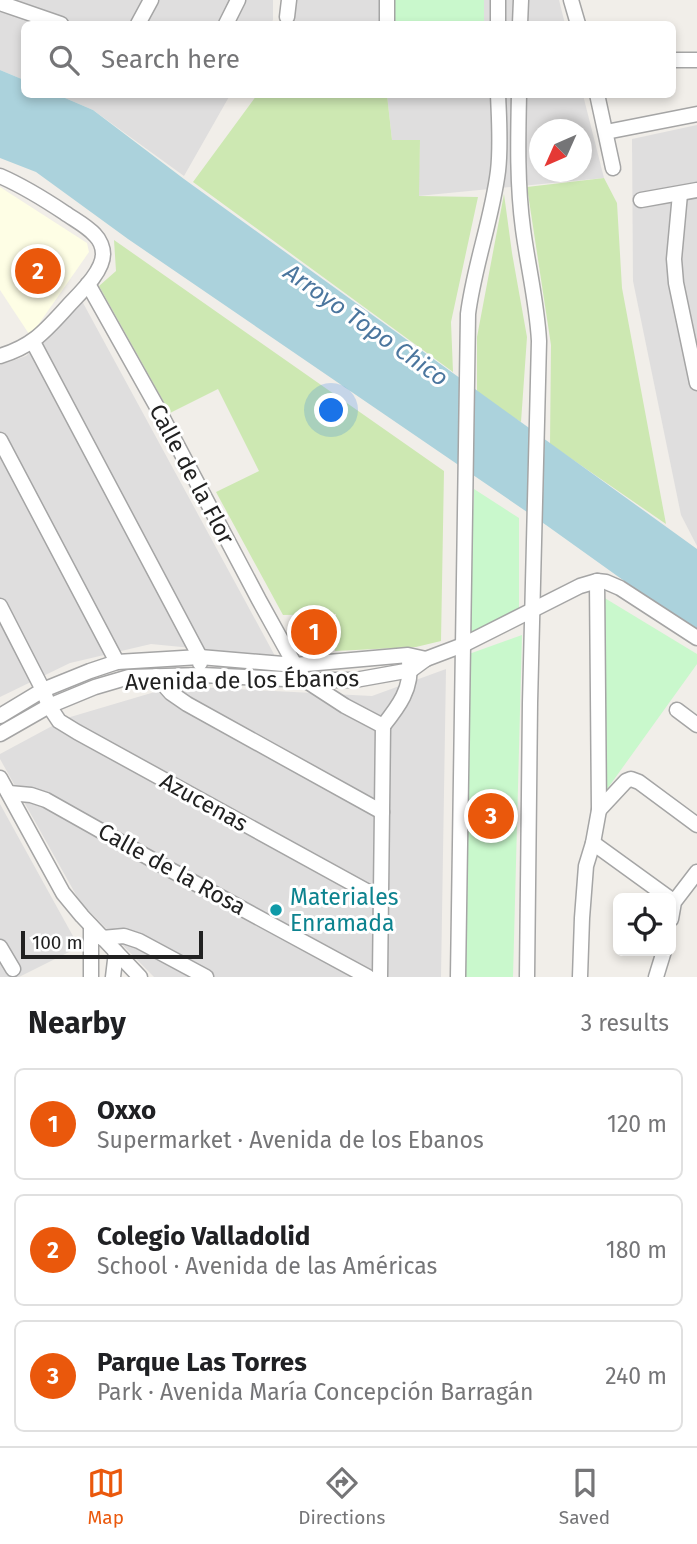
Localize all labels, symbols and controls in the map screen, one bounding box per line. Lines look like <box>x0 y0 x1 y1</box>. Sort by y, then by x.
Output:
search box <box>21 21 676 98</box>
icon: search <box>45 41 83 79</box>
text: Search here <box>101 44 240 75</box>
north arrow <box>529 119 592 182</box>
pin: 2 <box>15 245 61 297</box>
water label: Arroyo Topo Chico <box>278 257 453 392</box>
your location <box>314 393 348 427</box>
street label: Calle de la Flor <box>143 399 241 549</box>
pin: 1 <box>291 606 337 658</box>
street label: Avenida de los Ébanos <box>125 663 359 696</box>
street label: Azucenas <box>155 766 253 838</box>
pin: 3 <box>468 790 514 842</box>
street label: Calle de la Rosa <box>93 817 251 921</box>
place label: Materiales Enramada <box>290 883 398 937</box>
map controls <box>613 893 676 956</box>
button: locate <box>613 893 676 956</box>
marker: Materiales Enramada <box>268 902 284 918</box>
scale bar <box>21 928 203 960</box>
text: 100 m <box>32 931 83 954</box>
text: Nearby <box>28 1005 126 1041</box>
text: 3 results <box>581 1009 669 1037</box>
text: Oxxo <box>97 1095 156 1126</box>
text: 1 <box>48 1110 58 1138</box>
text: 120 m <box>607 1110 667 1138</box>
text: Supermarket · Avenida de los Ebanos <box>97 1126 484 1154</box>
text: Colegio Valladolid <box>97 1221 310 1252</box>
text: 2 <box>47 1236 59 1264</box>
text: 180 m <box>606 1236 667 1264</box>
text: School · Avenida de las Américas <box>97 1252 437 1280</box>
text: Parque Las Torres <box>97 1347 307 1378</box>
text: 3 <box>47 1362 59 1390</box>
text: 240 m <box>605 1362 667 1390</box>
text: Park · Avenida María Concepción Barragán <box>97 1378 533 1406</box>
tab: Map <box>87 1464 125 1529</box>
tab: Directions <box>298 1464 385 1529</box>
tab: Saved <box>559 1464 610 1529</box>

